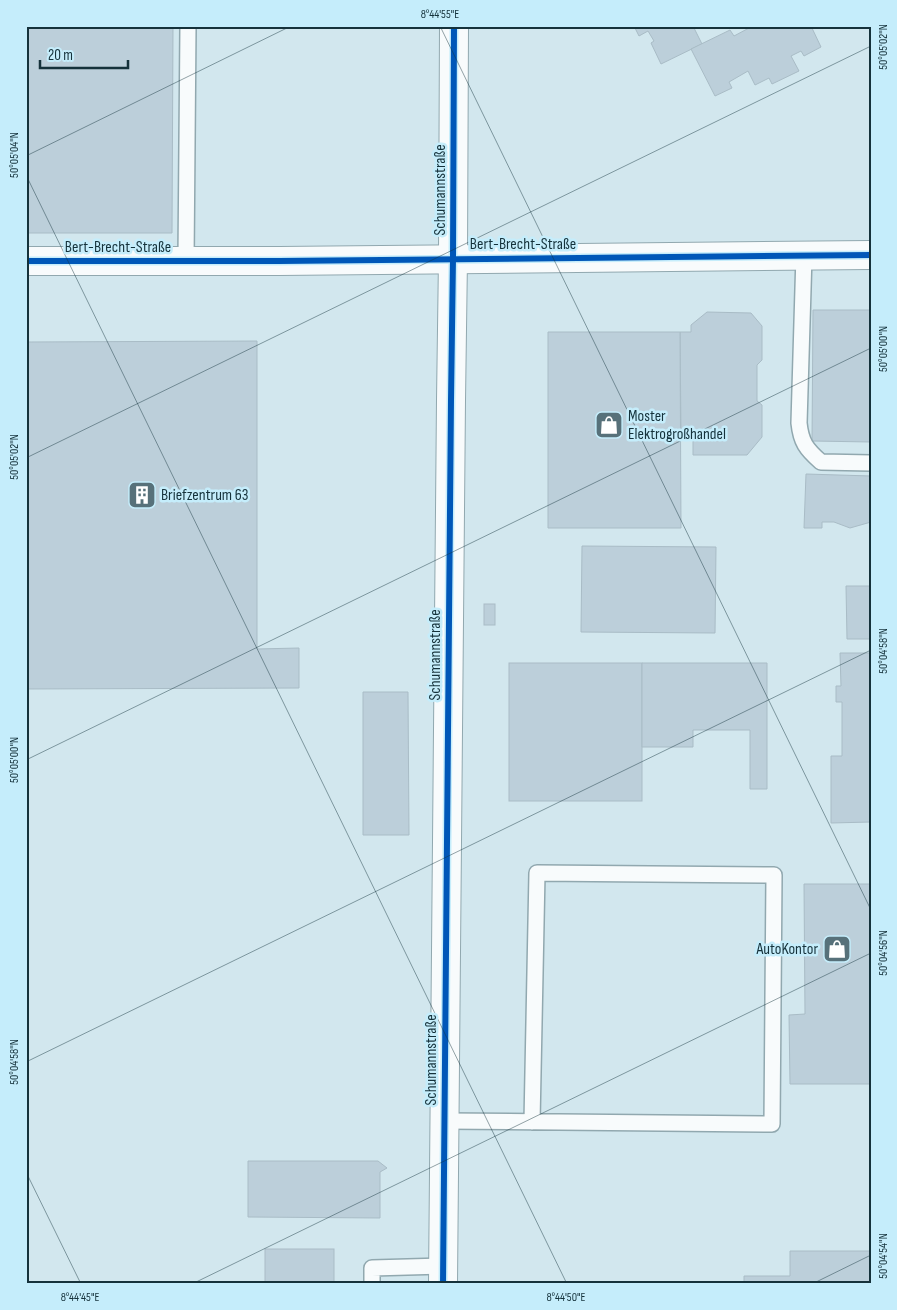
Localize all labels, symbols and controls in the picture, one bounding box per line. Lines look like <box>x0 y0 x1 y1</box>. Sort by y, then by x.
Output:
text: 8°44'55"E <box>421 7 459 22</box>
text: 50°05'02"N <box>876 24 891 70</box>
scale bar <box>40 38 128 70</box>
text: 20 m <box>48 46 73 65</box>
text: 50°05'04"N <box>7 132 22 178</box>
street label: Schumannstraße <box>431 144 450 236</box>
street label: Bert-Brecht-Straße <box>470 235 576 254</box>
street label: Bert-Brecht-Straße <box>65 238 171 257</box>
text: 50°05'00"N <box>876 326 891 372</box>
place label: Moster Elektrogroßhandel <box>628 407 726 444</box>
shop icon: Moster Elektrogroßhandel <box>594 410 624 440</box>
text: 50°05'02"N <box>7 434 22 480</box>
building icon: Briefzentrum 63 <box>127 480 157 510</box>
place label: Briefzentrum 63 <box>161 486 248 505</box>
street label: Schumannstraße <box>426 609 445 701</box>
text: 50°04'58"N <box>876 628 891 674</box>
text: 50°05'00"N <box>7 737 22 783</box>
text: 50°04'56"N <box>876 930 891 976</box>
shop icon: AutoKontor <box>822 934 852 964</box>
place label: AutoKontor <box>756 940 818 959</box>
street label: Schumannstraße <box>422 1014 441 1106</box>
text: 50°04'58"N <box>7 1039 22 1085</box>
text: 50°04'54"N <box>876 1233 891 1279</box>
text: 8°44'45"E <box>61 1290 99 1305</box>
text: 8°44'50"E <box>547 1290 586 1305</box>

